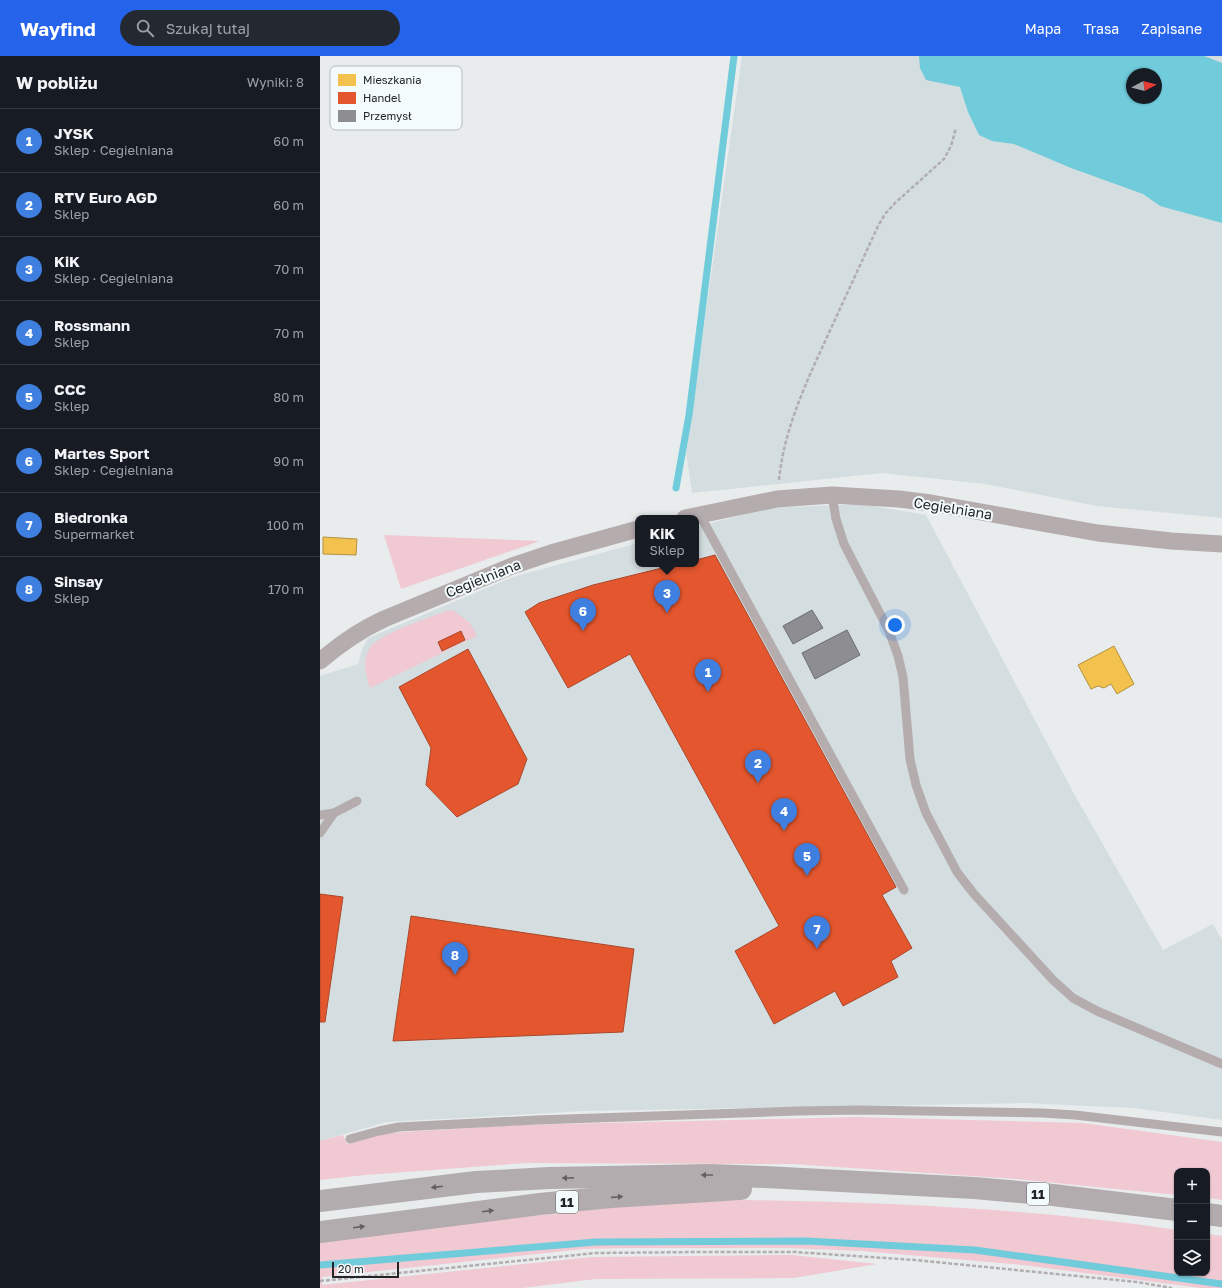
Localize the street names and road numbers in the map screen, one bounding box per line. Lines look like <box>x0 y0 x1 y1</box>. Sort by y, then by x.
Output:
street label: Cegielniana <box>912 493 994 523</box>
street label: Cegielniana <box>443 555 523 601</box>
road number: 11 <box>1027 1183 1049 1205</box>
road number: 11 <box>556 1191 578 1213</box>

